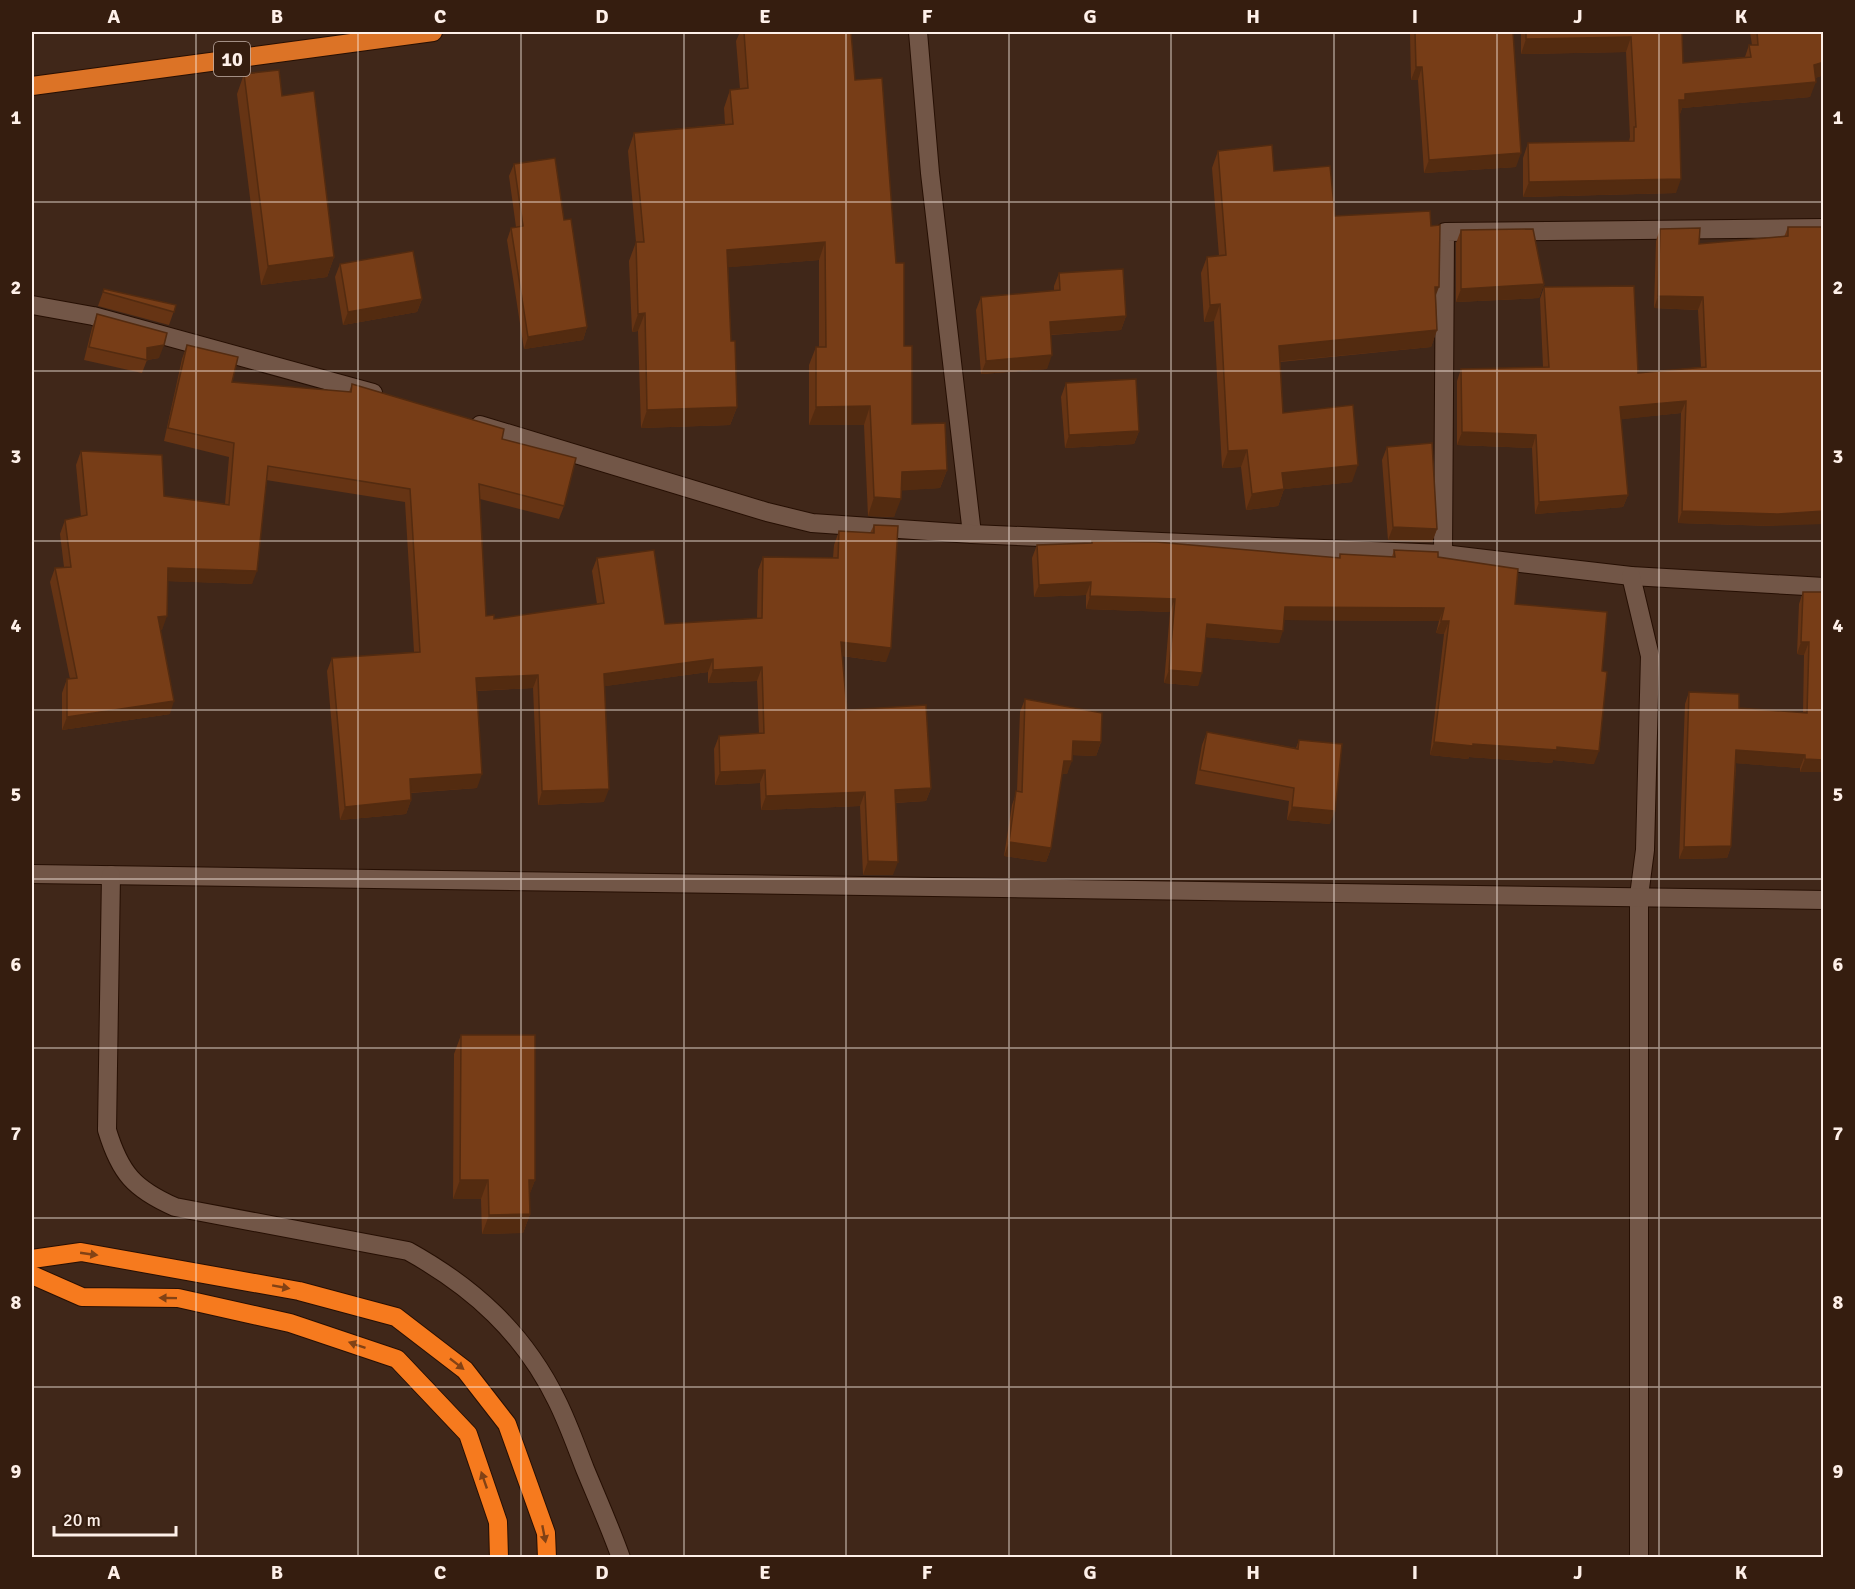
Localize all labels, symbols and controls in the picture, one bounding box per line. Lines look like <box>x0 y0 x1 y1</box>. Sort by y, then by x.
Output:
text: A <box>108 4 121 29</box>
text: B <box>271 4 283 29</box>
text: C <box>434 4 446 29</box>
text: D <box>595 4 609 29</box>
text: E <box>759 4 771 29</box>
text: F <box>922 4 933 29</box>
text: G <box>1083 4 1097 29</box>
text: H <box>1246 4 1260 29</box>
text: I <box>1412 4 1418 29</box>
text: J <box>1573 4 1583 29</box>
text: K <box>1735 4 1748 29</box>
road number: 10 <box>214 42 250 76</box>
text: 1 <box>11 105 22 130</box>
text: 1 <box>1833 105 1844 130</box>
text: 2 <box>11 275 21 300</box>
text: 2 <box>1833 275 1843 300</box>
text: 3 <box>11 444 21 469</box>
text: 3 <box>1833 444 1843 469</box>
text: 4 <box>11 613 22 638</box>
text: 4 <box>1833 613 1844 638</box>
text: 5 <box>11 782 21 807</box>
text: 5 <box>1833 782 1843 807</box>
text: 6 <box>11 952 22 977</box>
text: 6 <box>1833 952 1844 977</box>
text: 7 <box>11 1121 22 1146</box>
text: 7 <box>1833 1121 1844 1146</box>
one-way arrow <box>80 1249 99 1259</box>
one-way arrow <box>272 1283 291 1292</box>
text: 8 <box>11 1290 22 1315</box>
text: 8 <box>1833 1290 1844 1315</box>
one-way arrow <box>159 1293 178 1302</box>
one-way arrow <box>347 1340 365 1350</box>
one-way arrow <box>449 1357 465 1370</box>
text: 9 <box>11 1459 22 1484</box>
text: 9 <box>1833 1459 1844 1484</box>
one-way arrow <box>479 1471 488 1489</box>
scale bar <box>54 1499 176 1537</box>
text: 20 m <box>63 1509 101 1531</box>
one-way arrow <box>540 1525 549 1544</box>
text: A <box>108 1560 121 1585</box>
text: B <box>271 1560 283 1585</box>
text: C <box>434 1560 446 1585</box>
text: D <box>595 1560 609 1585</box>
text: E <box>759 1560 771 1585</box>
text: F <box>922 1560 933 1585</box>
text: G <box>1083 1560 1097 1585</box>
text: H <box>1246 1560 1260 1585</box>
text: I <box>1412 1560 1418 1585</box>
text: J <box>1573 1560 1583 1585</box>
text: K <box>1735 1560 1748 1585</box>

